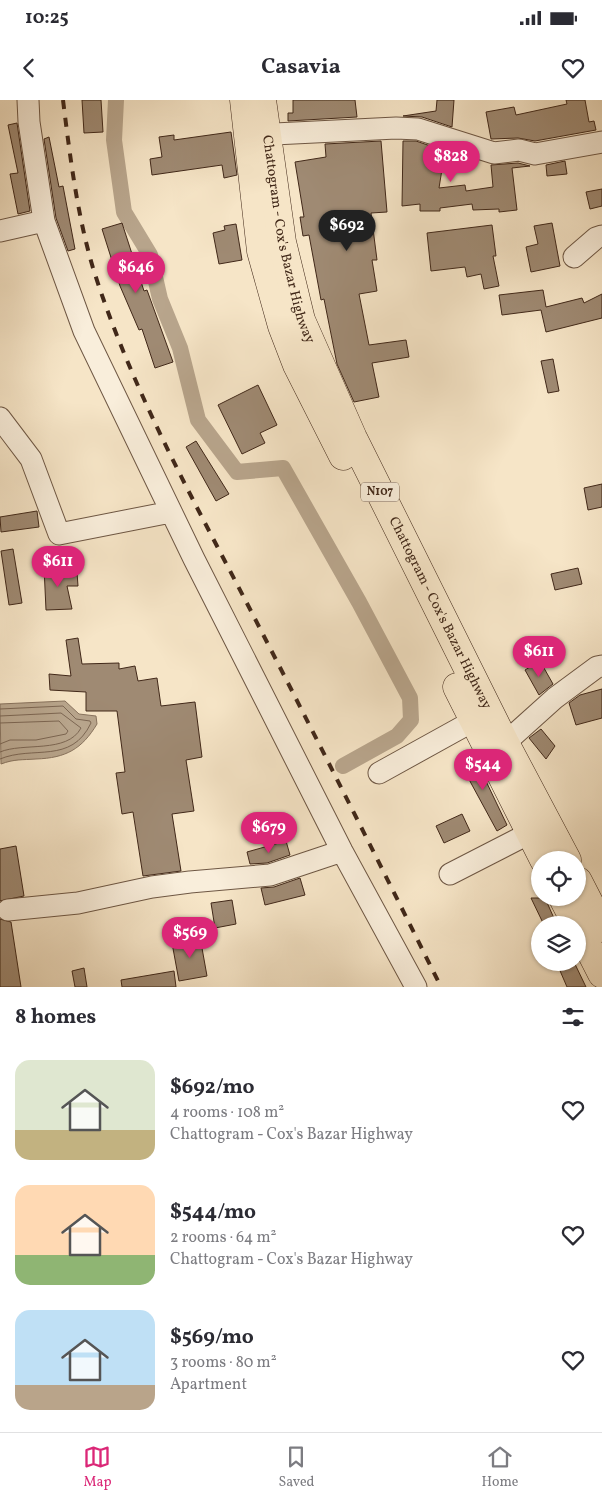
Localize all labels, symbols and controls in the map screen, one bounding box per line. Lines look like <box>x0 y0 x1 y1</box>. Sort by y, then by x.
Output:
text: 10:25 <box>25 5 69 31</box>
text: Casavia <box>261 52 341 83</box>
icon: back <box>15 54 43 82</box>
icon: heart <box>559 54 587 82</box>
street label: Chattogram - Cox's Bazar Highway <box>258 134 320 347</box>
pin: $828 <box>421 141 481 183</box>
text: $828 <box>434 146 468 168</box>
pin: $692 <box>317 210 377 252</box>
text: $692 <box>330 215 364 237</box>
pin: $646 <box>106 252 166 294</box>
text: $646 <box>118 257 154 279</box>
road number: N107 <box>361 482 399 502</box>
street label: Chattogram - Cox's Bazar Highway <box>384 513 496 713</box>
pin: $611 <box>28 546 88 588</box>
text: $611 <box>43 551 73 573</box>
pin: $611 <box>509 636 569 678</box>
text: $611 <box>524 641 554 663</box>
pin: $544 <box>453 748 513 791</box>
text: $544 <box>465 754 501 776</box>
pin: $679 <box>239 812 299 854</box>
text: $679 <box>252 817 286 839</box>
map controls <box>531 851 586 971</box>
button: locate <box>531 851 586 906</box>
pin: $569 <box>160 916 220 959</box>
button: layers <box>531 916 586 971</box>
text: $569 <box>173 922 207 944</box>
text: 8 homes <box>15 1003 96 1032</box>
icon: filters <box>559 1003 587 1031</box>
text: $692/mo <box>170 1073 255 1102</box>
icon: home <box>55 1080 115 1140</box>
icon: heart <box>559 1096 587 1124</box>
text: 4 rooms · 108 m² <box>170 1102 284 1124</box>
text: Chattogram - Cox's Bazar Highway <box>170 1124 413 1146</box>
text: $544/mo <box>170 1198 256 1227</box>
icon: home <box>55 1205 115 1265</box>
icon: heart <box>559 1221 587 1249</box>
text: 2 rooms · 64 m² <box>170 1227 277 1249</box>
text: Chattogram - Cox's Bazar Highway <box>170 1249 413 1271</box>
text: $569/mo <box>170 1323 254 1352</box>
icon: home <box>55 1330 115 1390</box>
icon: heart <box>559 1346 587 1374</box>
text: 3 rooms · 80 m² <box>170 1352 277 1374</box>
text: Apartment <box>170 1374 247 1396</box>
tab: Map <box>83 1443 112 1492</box>
tab: Saved <box>278 1443 315 1492</box>
tab: Home <box>481 1443 519 1492</box>

